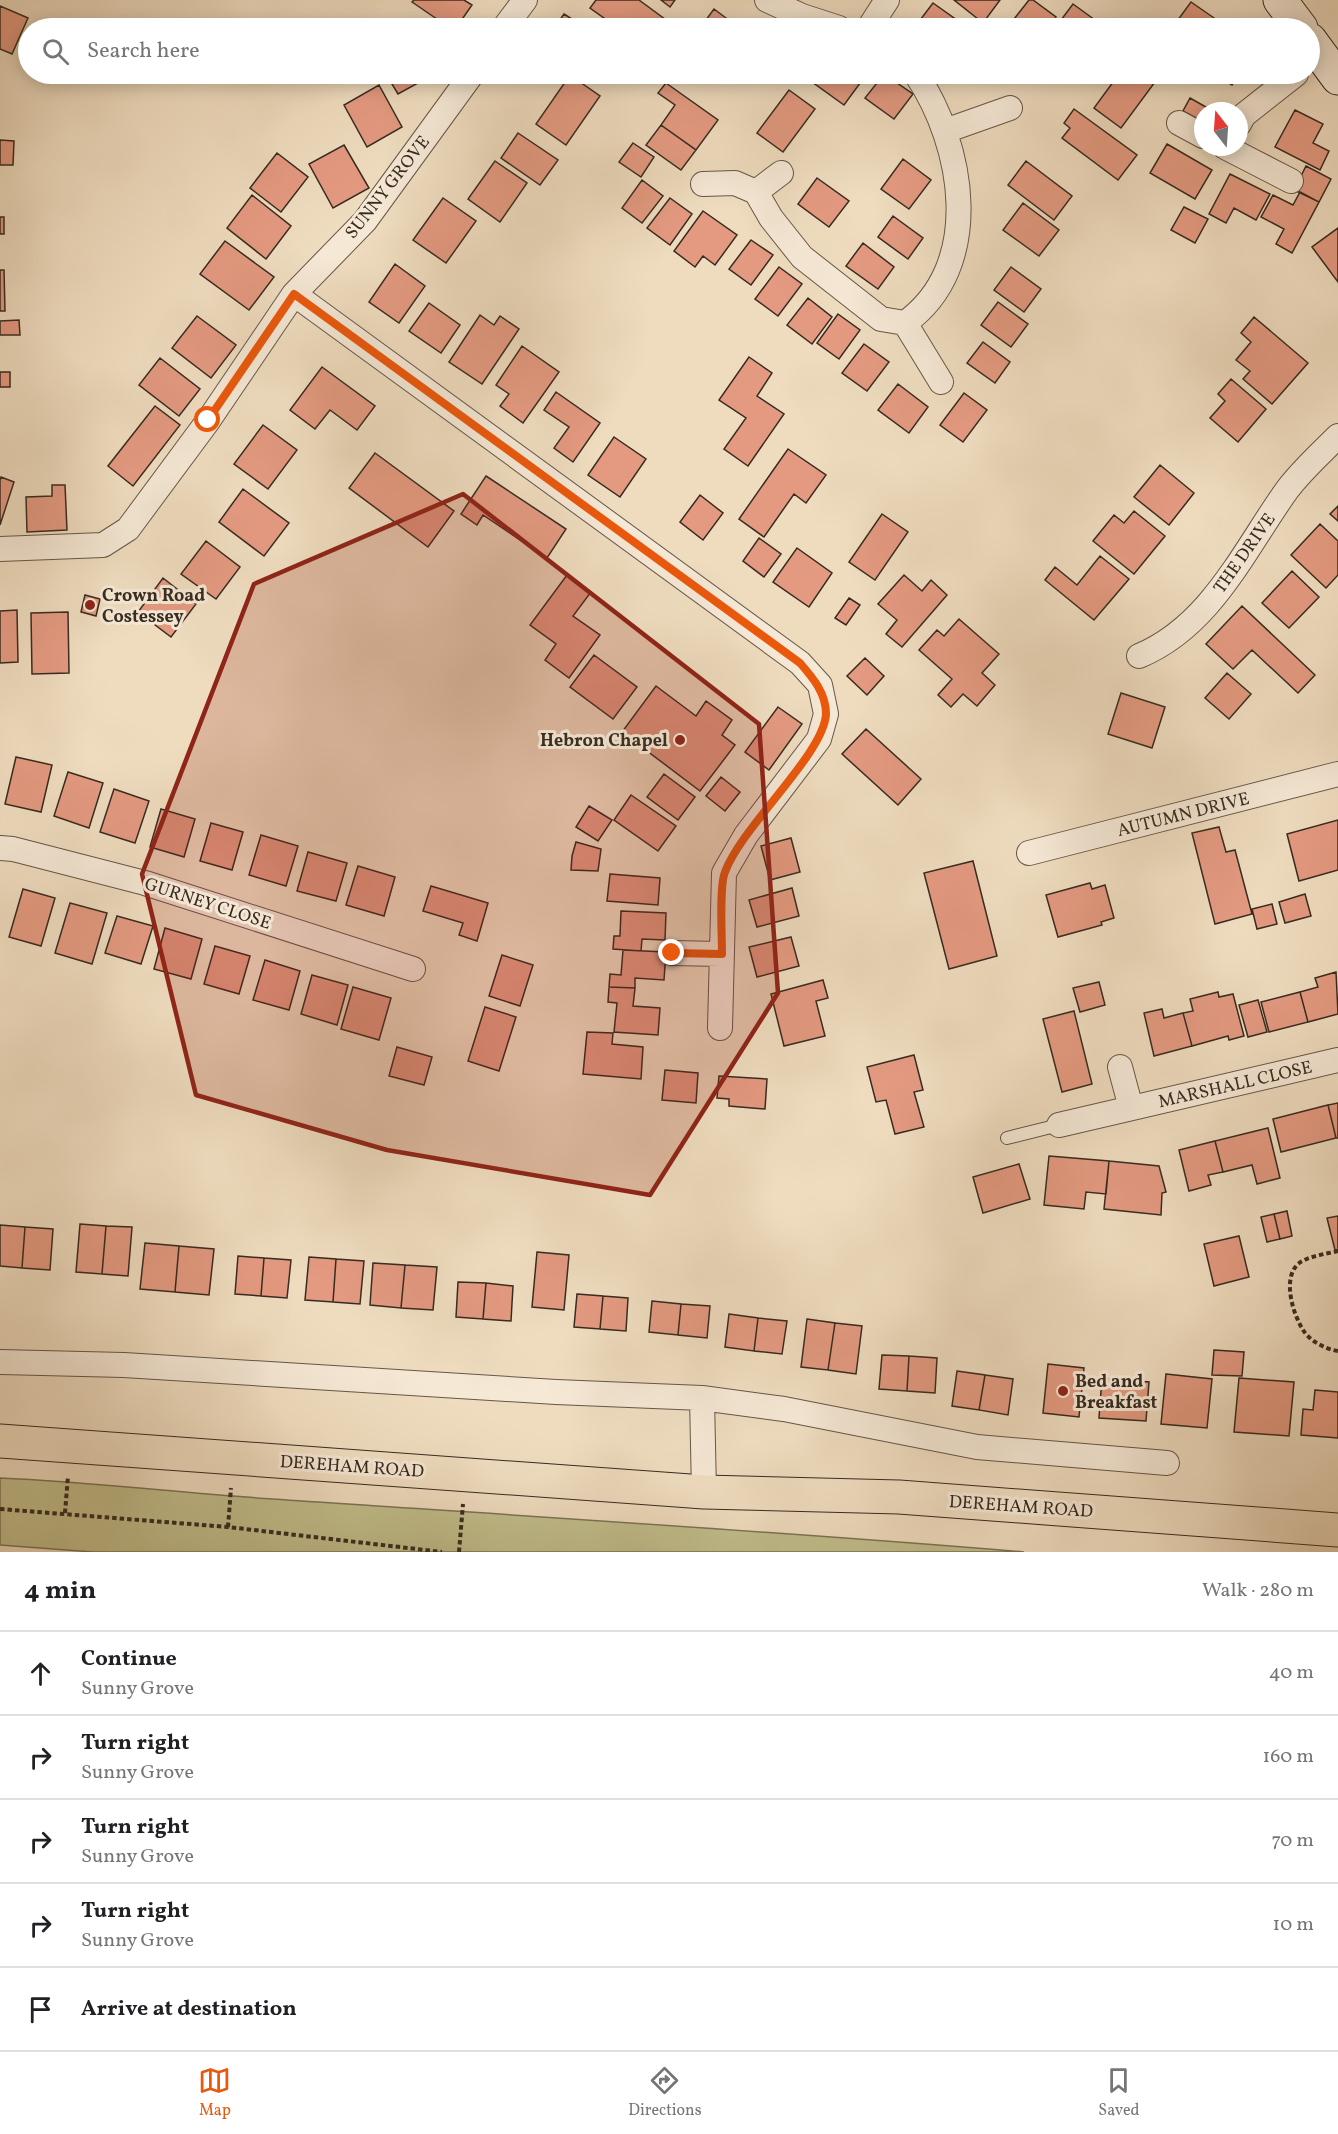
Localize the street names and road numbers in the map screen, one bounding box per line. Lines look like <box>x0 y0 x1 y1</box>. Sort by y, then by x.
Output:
street label: SUNNY GROVE <box>340 131 437 245</box>
street label: THE DRIVE <box>1208 508 1282 599</box>
street label: AUTUMN DRIVE <box>1115 787 1252 844</box>
street label: GURNEY CLOSE <box>141 872 274 937</box>
street label: MARSHALL CLOSE <box>1156 1056 1315 1115</box>
street label: DEREHAM ROAD <box>279 1450 425 1485</box>
street label: DEREHAM ROAD <box>948 1490 1094 1525</box>

